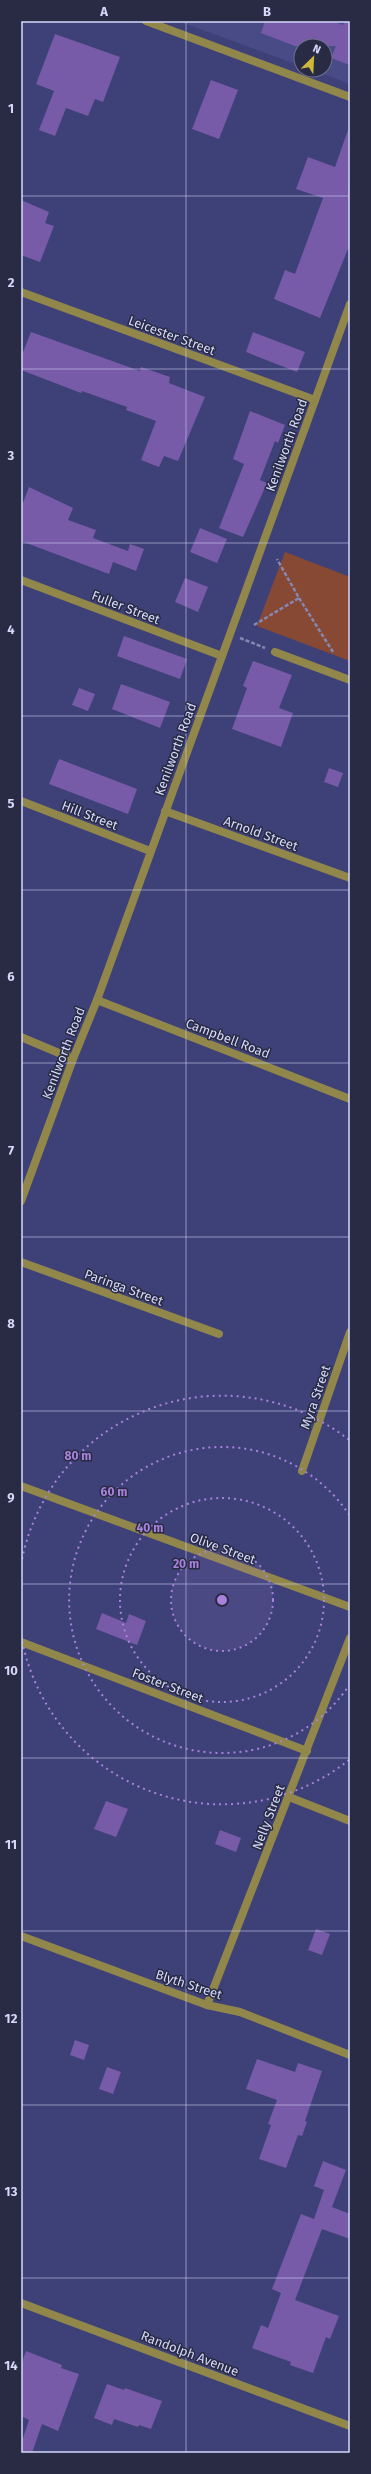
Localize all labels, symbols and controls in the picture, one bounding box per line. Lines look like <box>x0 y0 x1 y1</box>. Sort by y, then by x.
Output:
text: A <box>99 4 108 19</box>
text: B <box>263 4 271 19</box>
north arrow <box>293 38 333 78</box>
text: N <box>311 42 323 57</box>
text: 1 <box>8 101 14 116</box>
text: 2 <box>8 275 15 290</box>
street label: Leicester Street <box>126 313 218 358</box>
street label: Kenilworth Road <box>263 397 310 493</box>
text: 3 <box>7 448 15 463</box>
street label: Fuller Street <box>90 588 162 627</box>
text: 4 <box>7 622 15 637</box>
street label: Kenilworth Road <box>152 701 199 797</box>
text: 5 <box>8 796 15 811</box>
street label: Hill Street <box>60 798 120 833</box>
street label: Arnold Street <box>222 813 300 854</box>
text: 6 <box>7 969 15 984</box>
street label: Kenilworth Road <box>39 1005 88 1101</box>
street label: Campbell Road <box>184 1016 272 1061</box>
text: 7 <box>8 1143 14 1158</box>
street label: Paringa Street <box>82 1266 165 1309</box>
text: 8 <box>7 1316 15 1331</box>
street label: Myra Street <box>297 1363 334 1431</box>
text: 80 m <box>65 1449 91 1463</box>
text: 60 m <box>101 1485 127 1499</box>
text: 9 <box>7 1490 15 1505</box>
text: 40 m <box>137 1521 163 1535</box>
street label: Olive Street <box>188 1530 258 1567</box>
text: 20 m <box>173 1557 199 1571</box>
centre of rings <box>215 1593 229 1607</box>
text: 10 <box>4 1663 18 1678</box>
street label: Foster Street <box>130 1665 206 1706</box>
street label: Nelly Street <box>249 1782 288 1852</box>
text: 11 <box>5 1837 17 1852</box>
street label: Blyth Street <box>154 1967 224 2002</box>
text: 12 <box>5 2011 18 2026</box>
text: 13 <box>5 2184 18 2199</box>
street label: Randolph Avenue <box>139 2328 241 2379</box>
text: 14 <box>4 2358 18 2373</box>

